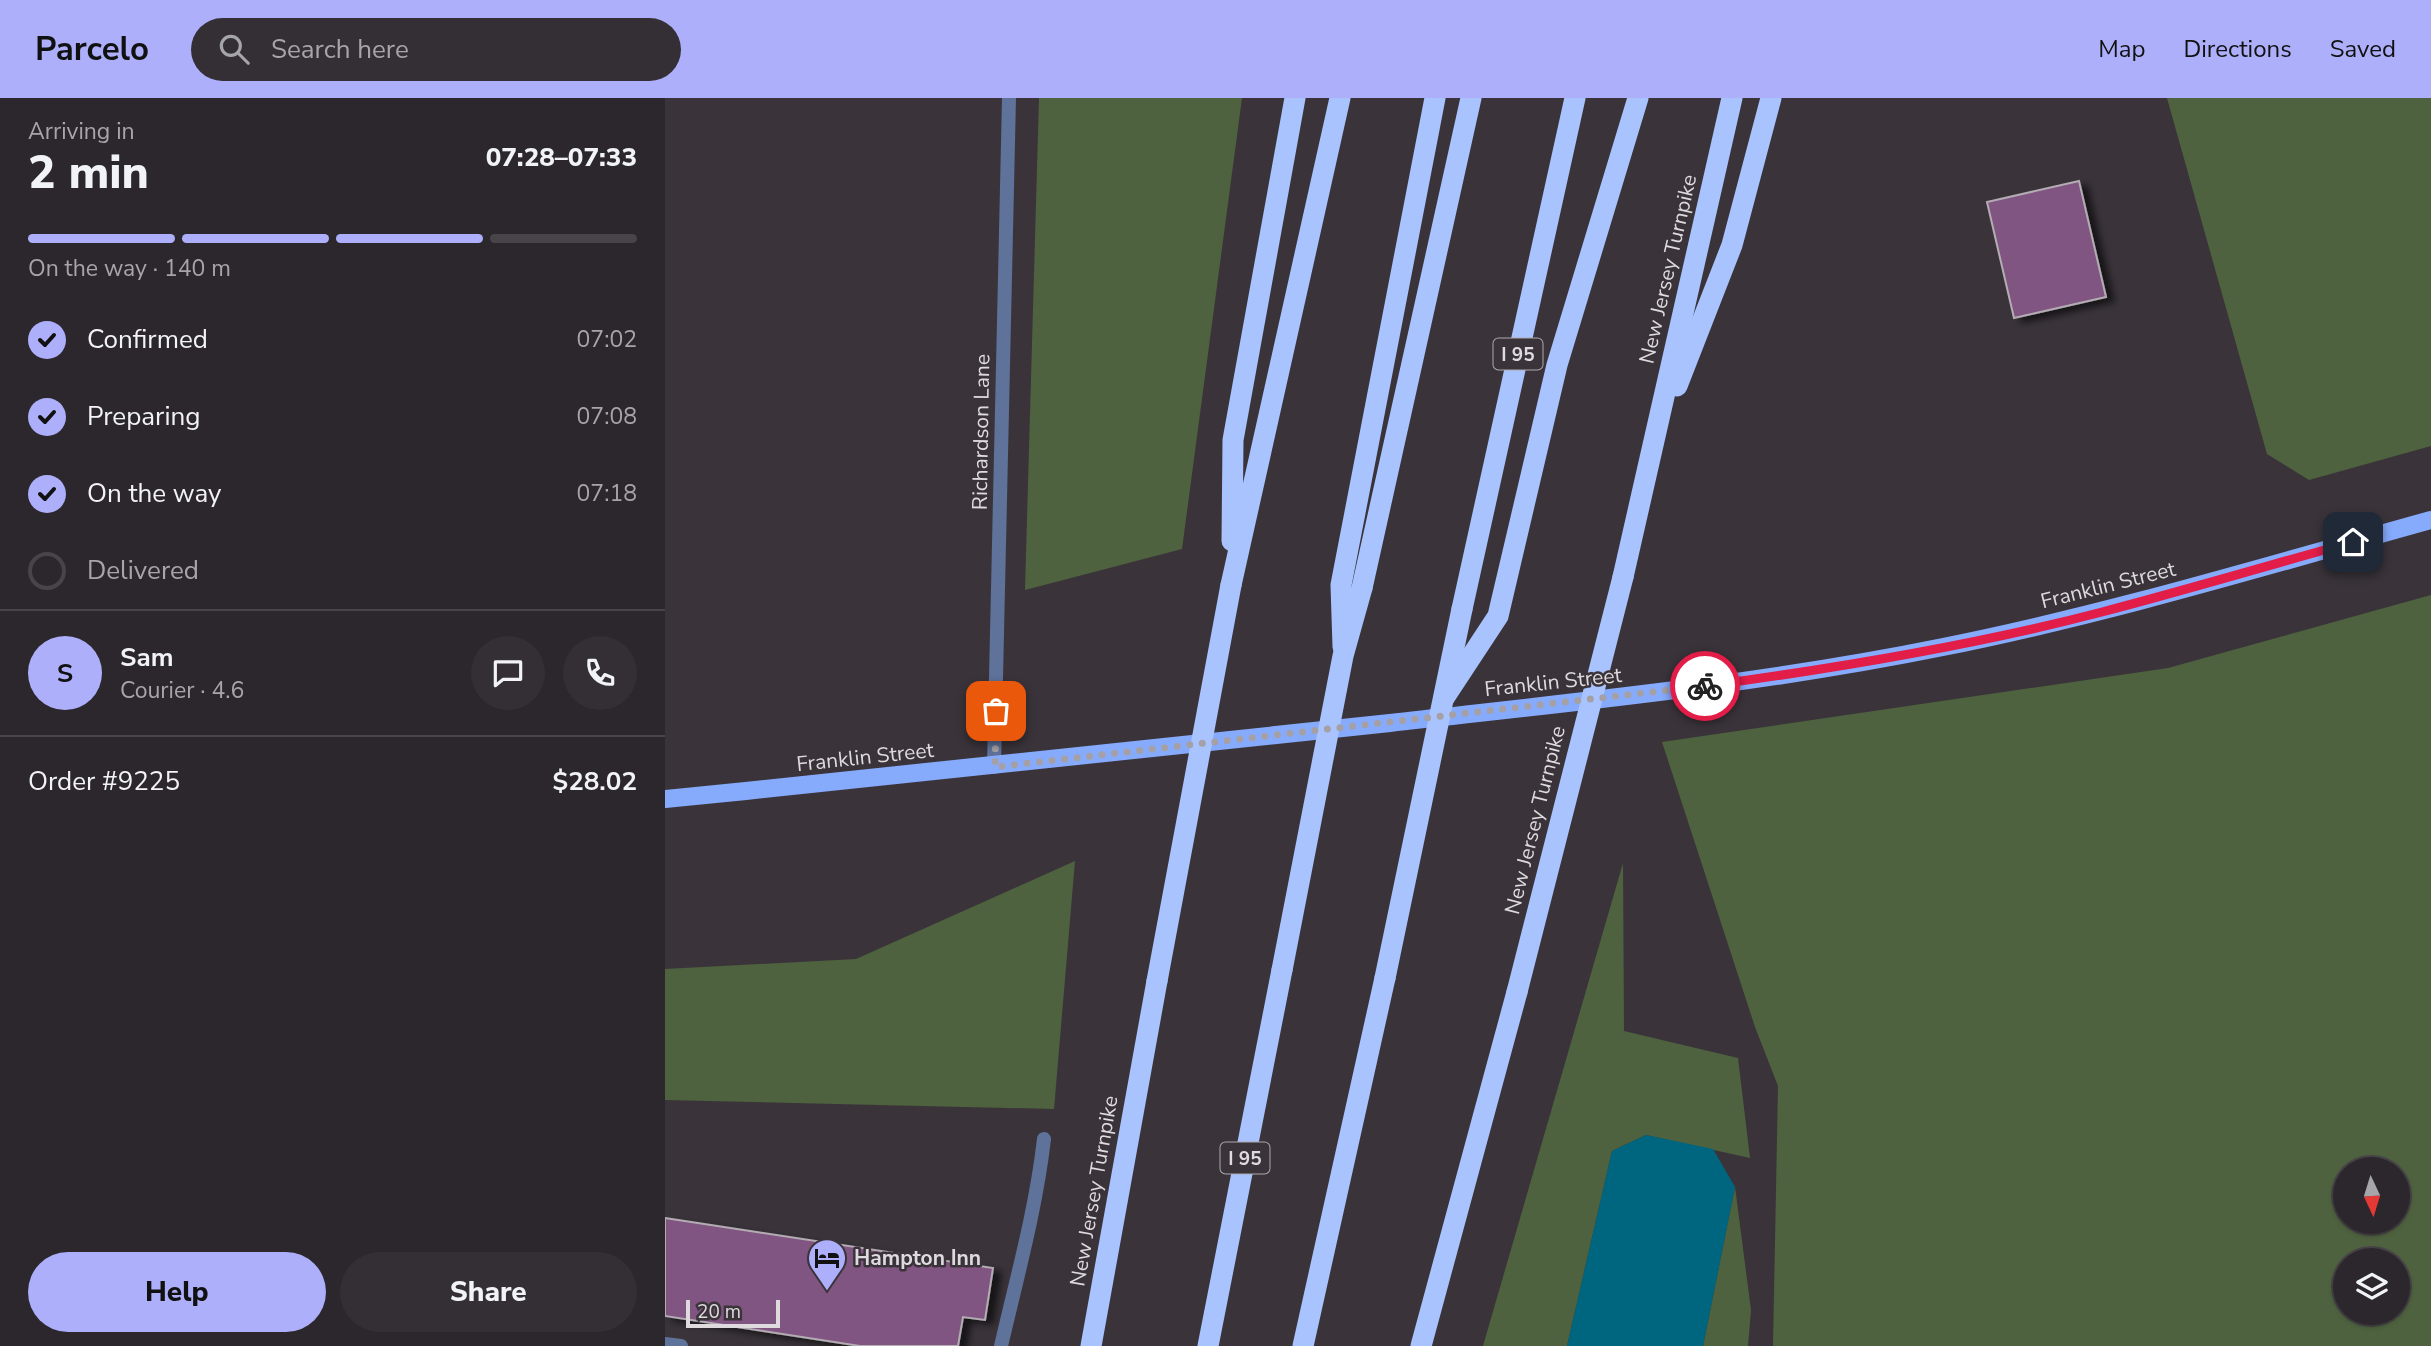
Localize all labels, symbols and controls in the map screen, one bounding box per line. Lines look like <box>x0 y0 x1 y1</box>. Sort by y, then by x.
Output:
search box <box>191 18 681 81</box>
text: Parcelo <box>35 27 149 72</box>
icon: search <box>215 30 253 68</box>
text: Search here <box>271 32 409 67</box>
text: Map <box>2098 33 2145 65</box>
text: Directions <box>2183 33 2292 65</box>
text: Saved <box>2330 33 2396 65</box>
text: Arriving in <box>28 116 135 147</box>
text: 07:28–07:33 <box>486 140 637 175</box>
text: 2 min <box>28 141 149 204</box>
street label: New Jersey Turnpike <box>1633 172 1703 366</box>
text: On the way · 140 m <box>28 253 231 284</box>
icon: check <box>28 321 66 359</box>
text: Confirmed <box>87 322 208 357</box>
text: 07:02 <box>577 324 637 355</box>
road number: I 95 <box>1493 338 1543 370</box>
street label: Richardson Lane <box>966 354 996 510</box>
icon: check <box>28 398 66 436</box>
text: Preparing <box>87 399 200 434</box>
text: 07:08 <box>577 401 637 432</box>
icon: check <box>28 475 66 513</box>
text: On the way <box>87 476 221 511</box>
text: 07:18 <box>577 478 637 509</box>
pin <box>2323 512 2383 572</box>
icon: home <box>2334 523 2372 561</box>
text: Delivered <box>87 553 199 588</box>
street label: Franklin Street <box>2038 555 2179 615</box>
button: chat <box>471 636 545 710</box>
button: phone <box>563 636 637 710</box>
text: Sam <box>120 640 173 675</box>
courier <box>1670 651 1740 721</box>
text: S <box>57 656 73 691</box>
street label: Franklin Street <box>1483 661 1624 703</box>
icon: bike <box>1686 667 1724 705</box>
text: Courier · 4.6 <box>120 675 244 706</box>
pin <box>966 681 1026 741</box>
icon: bag <box>977 692 1015 730</box>
street label: New Jersey Turnpike <box>1498 723 1572 917</box>
street label: Franklin Street <box>795 736 936 778</box>
text: Order #9225 <box>28 764 180 799</box>
text: $28.02 <box>553 764 637 799</box>
street label: New Jersey Turnpike <box>1063 1093 1125 1289</box>
road number: I 95 <box>1221 1142 1269 1174</box>
north arrow <box>2333 1157 2410 1234</box>
map controls <box>2333 1157 2410 1325</box>
hotel icon: Hampton Inn <box>806 1237 848 1292</box>
place label: Hampton Inn <box>854 1244 981 1272</box>
button: layers <box>2333 1248 2410 1325</box>
button: Help <box>28 1252 326 1332</box>
button: Share <box>340 1252 637 1332</box>
scale bar <box>686 1297 781 1329</box>
text: 20 m <box>697 1299 741 1325</box>

